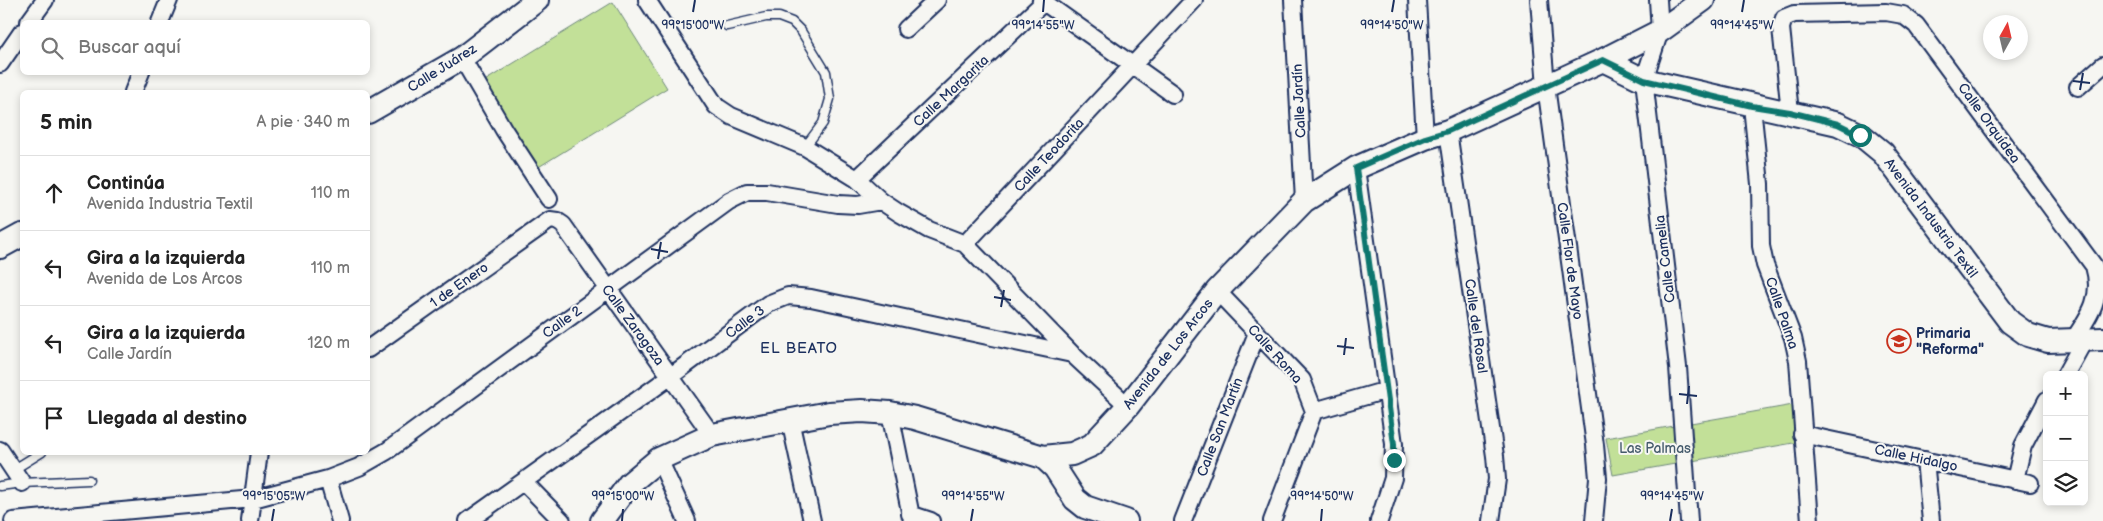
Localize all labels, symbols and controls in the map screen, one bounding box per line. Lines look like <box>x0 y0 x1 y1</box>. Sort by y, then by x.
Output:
north arrow <box>1983 15 2028 60</box>
text: 99°15'00"W <box>661 18 725 33</box>
text: 99°14'55"W <box>1011 18 1075 33</box>
text: 99°14'50"W <box>1360 18 1424 33</box>
text: 99°14'45"W <box>1710 18 1774 33</box>
search box <box>20 20 370 75</box>
icon: search <box>38 34 66 62</box>
text: Buscar aquí <box>78 36 181 59</box>
street label: Calle Juárez <box>404 40 480 96</box>
street label: Calle Margarita <box>910 52 992 130</box>
street label: Calle Jardín <box>1289 63 1309 139</box>
street label: Calle Orquídea <box>1954 80 2024 167</box>
text: 5 min <box>40 110 93 135</box>
text: A pie · 340 m <box>256 113 350 132</box>
street label: Calle Teodorita <box>1010 114 1088 196</box>
route start <box>1849 124 1872 147</box>
street label: Avenida Industria Textil <box>1881 155 1981 281</box>
text: Continúa <box>87 172 165 195</box>
icon: ahead <box>40 179 68 207</box>
text: 110 m <box>311 184 350 203</box>
text: Avenida Industria Textil <box>87 195 253 214</box>
street label: Calle Flor de Mayo <box>1553 201 1587 321</box>
street label: Calle Camelia <box>1651 214 1679 304</box>
text: Gira a la izquierda <box>87 247 245 270</box>
icon: left <box>40 254 68 282</box>
text: 110 m <box>311 259 350 278</box>
street label: 1 de Enero <box>426 259 492 311</box>
text: Avenida de Los Arcos <box>87 270 242 289</box>
street label: Calle Palma <box>1762 275 1802 351</box>
street label: Calle del Rosal <box>1461 278 1491 374</box>
street label: Calle Zaragoza <box>598 281 668 369</box>
street label: Avenida de Los Arcos <box>1119 295 1217 413</box>
street label: Calle 2 <box>539 302 586 342</box>
street label: Calle 3 <box>722 302 768 342</box>
street label: Calle Roma <box>1244 321 1306 387</box>
text: Gira a la izquierda <box>87 322 245 345</box>
place label: Primaria "Reforma" <box>1916 325 1984 358</box>
school or university icon: Primaria "Reforma" <box>1886 328 1912 354</box>
icon: left <box>40 329 68 357</box>
text: 120 m <box>307 334 350 353</box>
district label: EL BEATO <box>760 339 838 358</box>
text: Calle Jardín <box>87 345 172 364</box>
map controls <box>2043 371 2088 506</box>
button: + <box>2043 371 2088 416</box>
street label: Calle San Martín <box>1193 375 1247 479</box>
icon: arrive <box>40 404 68 432</box>
text: Llegada al destino <box>87 407 247 430</box>
button: − <box>2043 416 2088 461</box>
park label: Las Palmas <box>1619 440 1691 457</box>
street label: Calle Hidalgo <box>1873 441 1959 475</box>
route end <box>1383 449 1406 472</box>
button: layers <box>2043 461 2088 506</box>
text: 99°15'05"W <box>243 489 306 504</box>
text: 99°15'00"W <box>591 489 655 504</box>
text: 99°14'55"W <box>941 489 1005 504</box>
text: 99°14'50"W <box>1290 489 1354 504</box>
text: 99°14'45"W <box>1640 489 1704 504</box>

